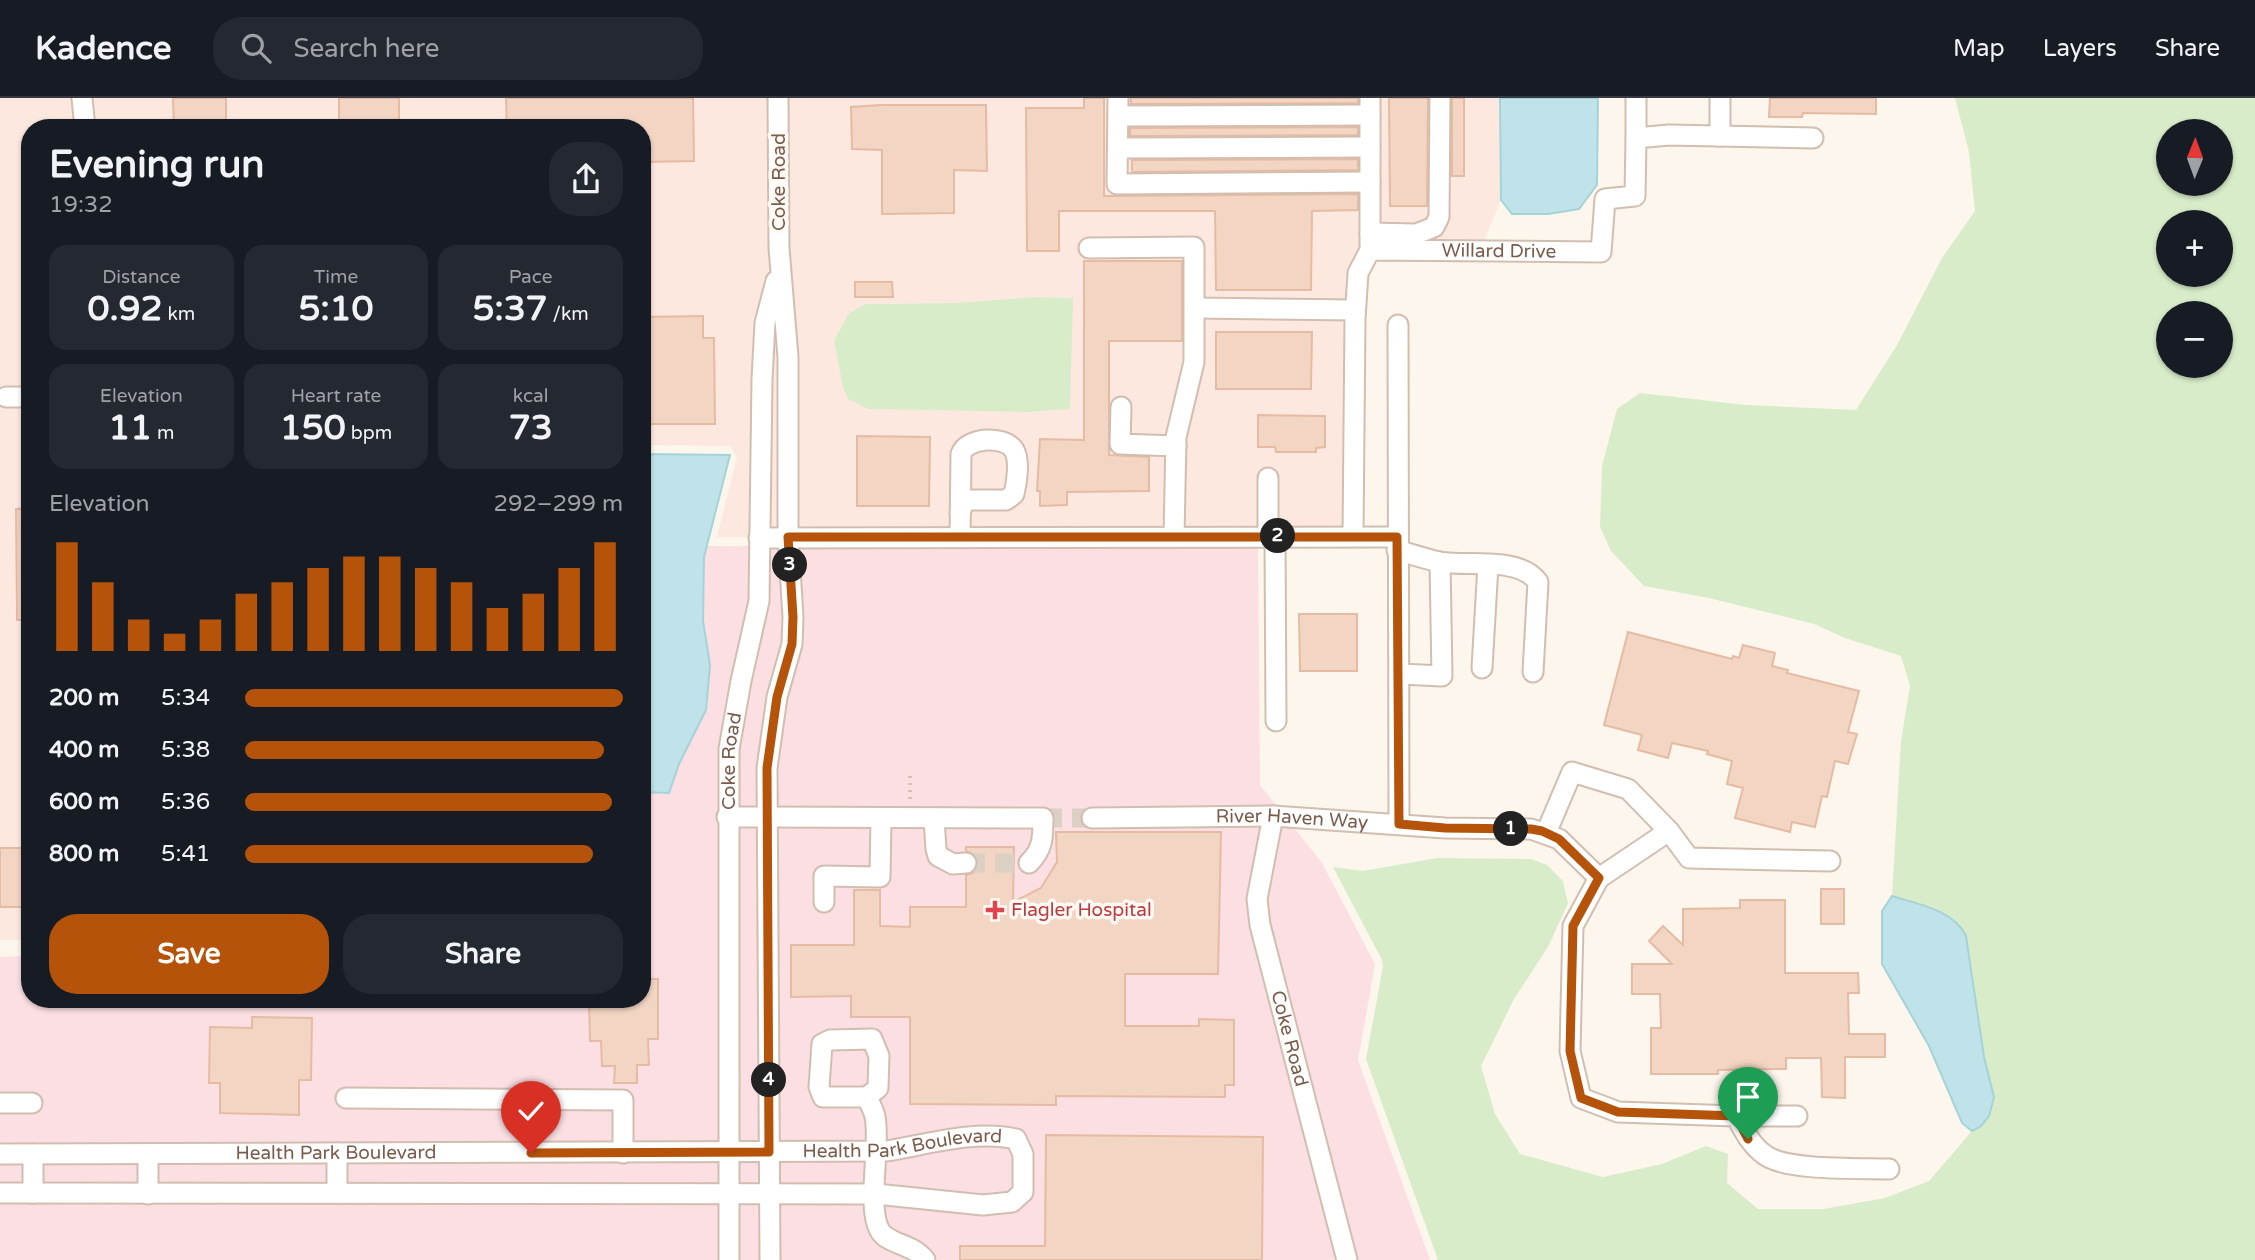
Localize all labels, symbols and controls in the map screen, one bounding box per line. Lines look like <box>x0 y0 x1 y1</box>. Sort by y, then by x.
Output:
search box <box>213 17 703 80</box>
text: Kadence <box>35 29 171 68</box>
icon: search <box>237 29 275 67</box>
text: Search here <box>293 33 440 64</box>
text: Map <box>1953 34 2005 63</box>
text: Layers <box>2043 34 2117 63</box>
text: Share <box>2155 34 2220 63</box>
north arrow <box>2156 119 2233 196</box>
map controls <box>2156 119 2233 378</box>
street label: Coke Road <box>768 133 790 231</box>
text: Evening run <box>49 142 264 188</box>
button: share <box>549 142 623 216</box>
text: 19:32 <box>49 191 113 219</box>
button: + <box>2156 210 2233 287</box>
street label: Willard Drive <box>1442 240 1556 263</box>
text: Distance <box>102 266 180 288</box>
text: Time <box>314 266 358 288</box>
text: Pace <box>509 266 553 288</box>
text: 0.92 <box>87 288 162 330</box>
text: 5:10 <box>298 288 374 330</box>
text: 5:37 <box>473 288 548 330</box>
button: − <box>2156 301 2233 378</box>
text: km <box>162 303 195 325</box>
text: /km <box>548 303 589 325</box>
text: Elevation <box>100 385 183 407</box>
text: Heart rate <box>291 385 381 407</box>
text: kcal <box>513 385 549 407</box>
text: 11 <box>108 407 152 449</box>
text: 150 <box>280 407 346 449</box>
text: 73 <box>509 407 553 449</box>
text: m <box>152 422 175 444</box>
text: bpm <box>346 422 392 444</box>
text: Elevation <box>49 490 150 518</box>
text: 292–299 m <box>494 490 623 518</box>
pin: 2 <box>1260 518 1296 554</box>
text: 2 <box>1272 524 1283 546</box>
pin: 3 <box>772 547 808 582</box>
text: 3 <box>784 553 795 575</box>
text: 200 m <box>49 684 119 712</box>
text: 5:34 <box>161 684 210 712</box>
street label: Coke Road <box>718 711 746 810</box>
text: 400 m <box>49 736 119 764</box>
text: 5:38 <box>161 736 210 764</box>
text: 600 m <box>49 788 119 816</box>
text: 5:36 <box>161 788 210 816</box>
street label: River Haven Way <box>1216 805 1369 834</box>
pin: 1 <box>1494 812 1528 846</box>
text: 1 <box>1505 817 1516 839</box>
text: 800 m <box>49 840 119 868</box>
text: 5:41 <box>161 840 210 868</box>
place label: Flagler Hospital <box>1011 899 1152 921</box>
marker: Flagler Hospital <box>985 900 1005 920</box>
button: Save <box>49 914 329 994</box>
button: Share <box>343 914 623 994</box>
street label: Coke Road <box>1267 988 1312 1089</box>
pin: 4 <box>752 1062 786 1098</box>
pin <box>1718 1067 1778 1139</box>
text: 4 <box>763 1068 774 1090</box>
icon: arrive <box>1729 1078 1767 1116</box>
pin <box>501 1081 561 1153</box>
icon: check <box>512 1092 550 1130</box>
street label: Health Park Boulevard <box>802 1125 1003 1162</box>
street label: Health Park Boulevard <box>236 1142 436 1164</box>

